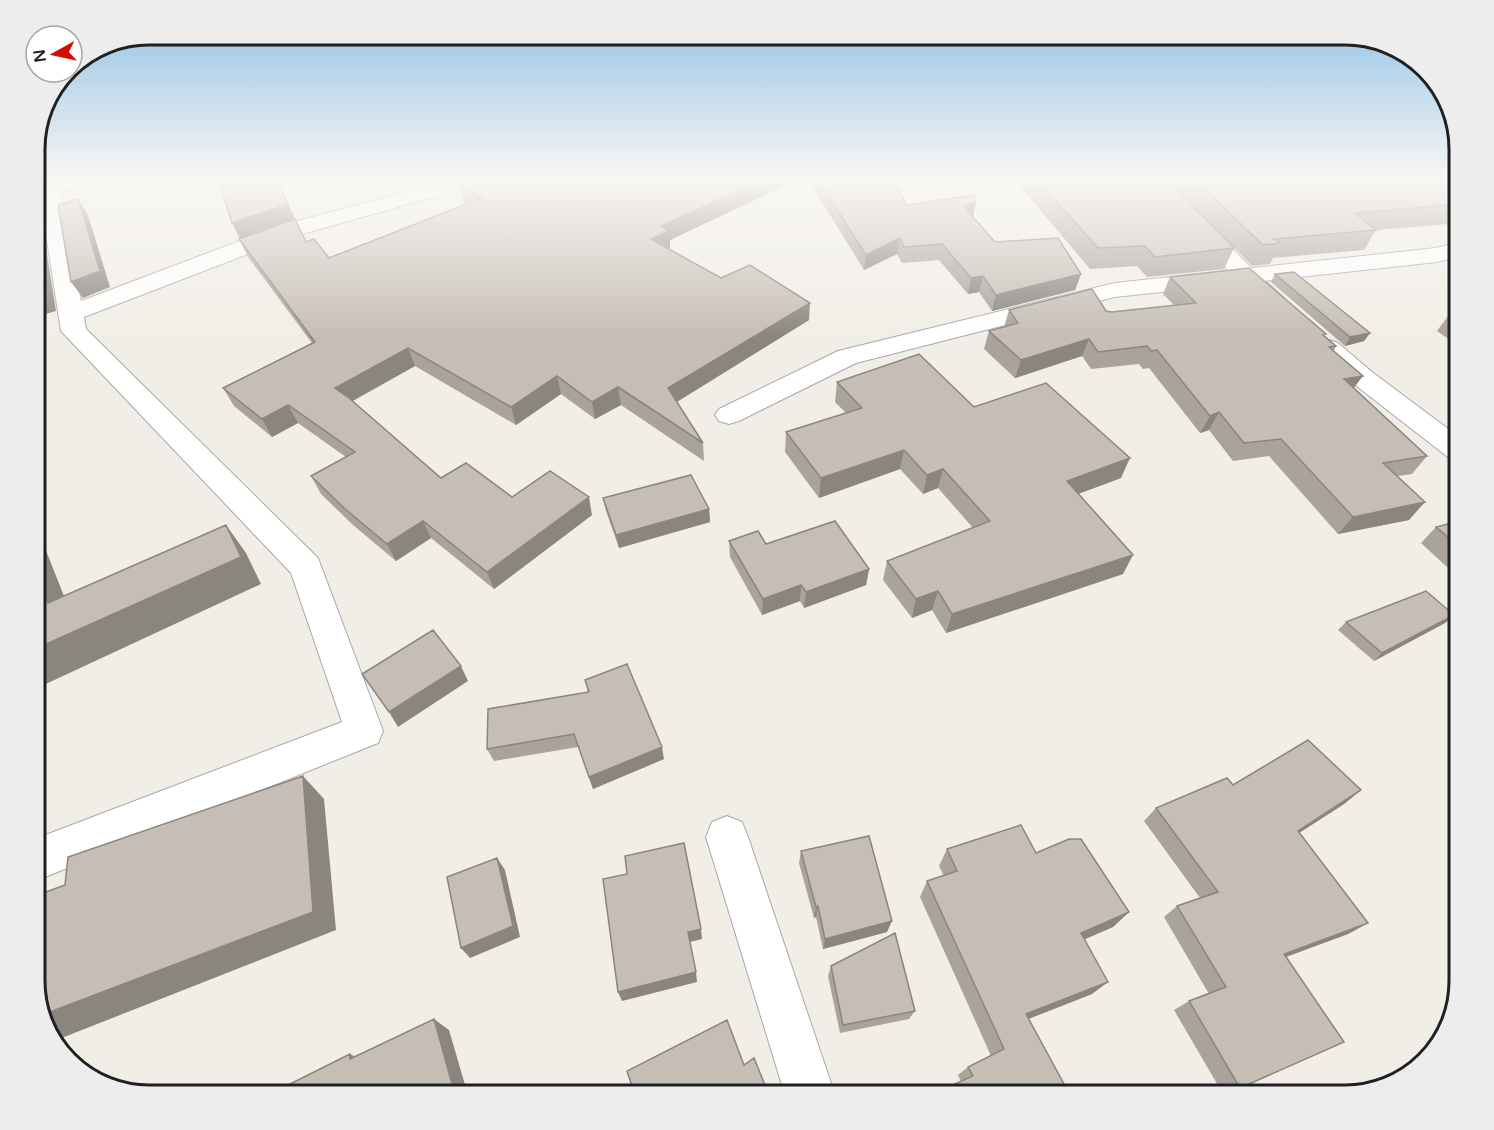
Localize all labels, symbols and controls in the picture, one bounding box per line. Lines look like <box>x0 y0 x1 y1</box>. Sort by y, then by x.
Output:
north arrow <box>24 24 84 84</box>
text: N <box>29 48 51 64</box>

